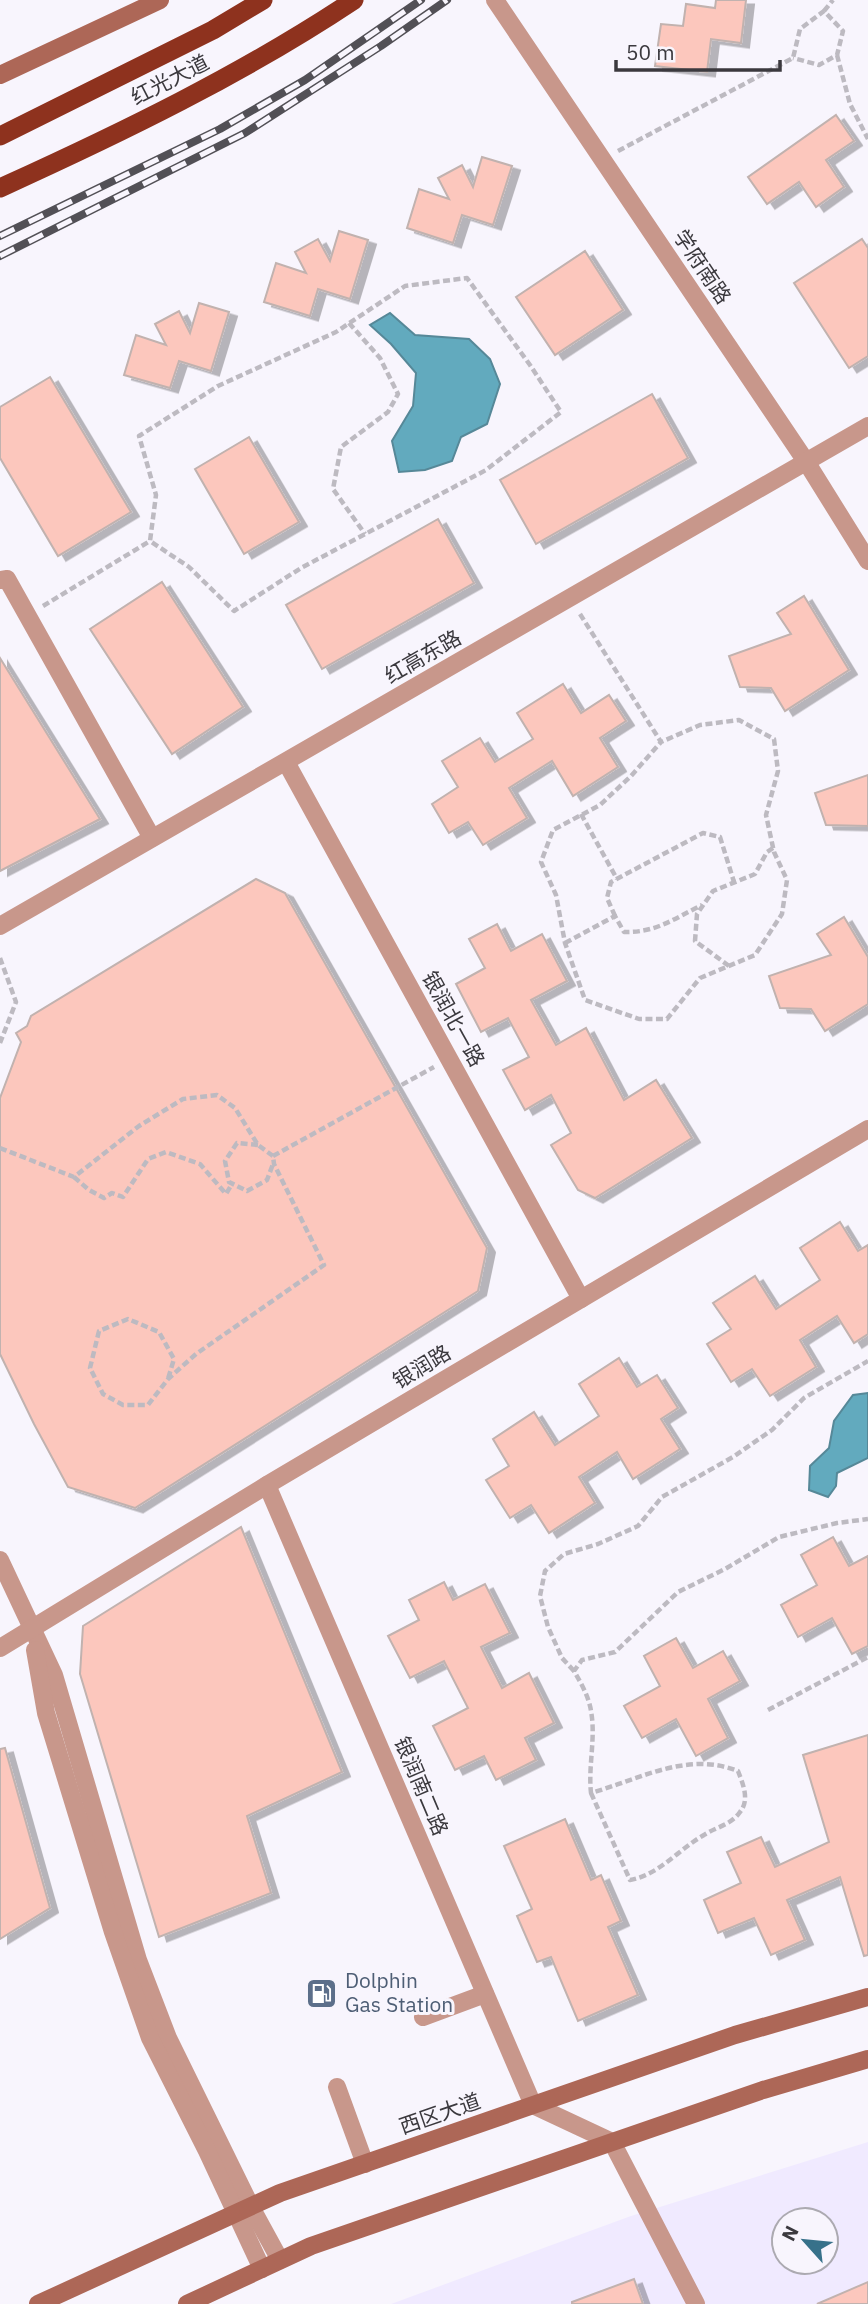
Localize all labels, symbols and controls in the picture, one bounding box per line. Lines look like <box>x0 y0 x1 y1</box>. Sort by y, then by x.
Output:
scale bar <box>616 28 780 72</box>
text: 50 m <box>626 38 675 66</box>
street label: 红光大道 <box>126 48 213 111</box>
street label: 学府南路 <box>668 224 738 309</box>
street label: 红高东路 <box>379 623 466 689</box>
street label: 银润北一路 <box>416 966 492 1071</box>
street label: 银润路 <box>387 1338 456 1394</box>
street label: 银润南二路 <box>389 1732 455 1839</box>
place label: Dolphin Gas Station <box>345 1966 453 2018</box>
fuel station icon: Dolphin Gas Station <box>305 1976 339 2010</box>
street label: 西区大道 <box>395 2086 484 2140</box>
north arrow <box>770 2206 840 2276</box>
text: N <box>776 2222 804 2245</box>

